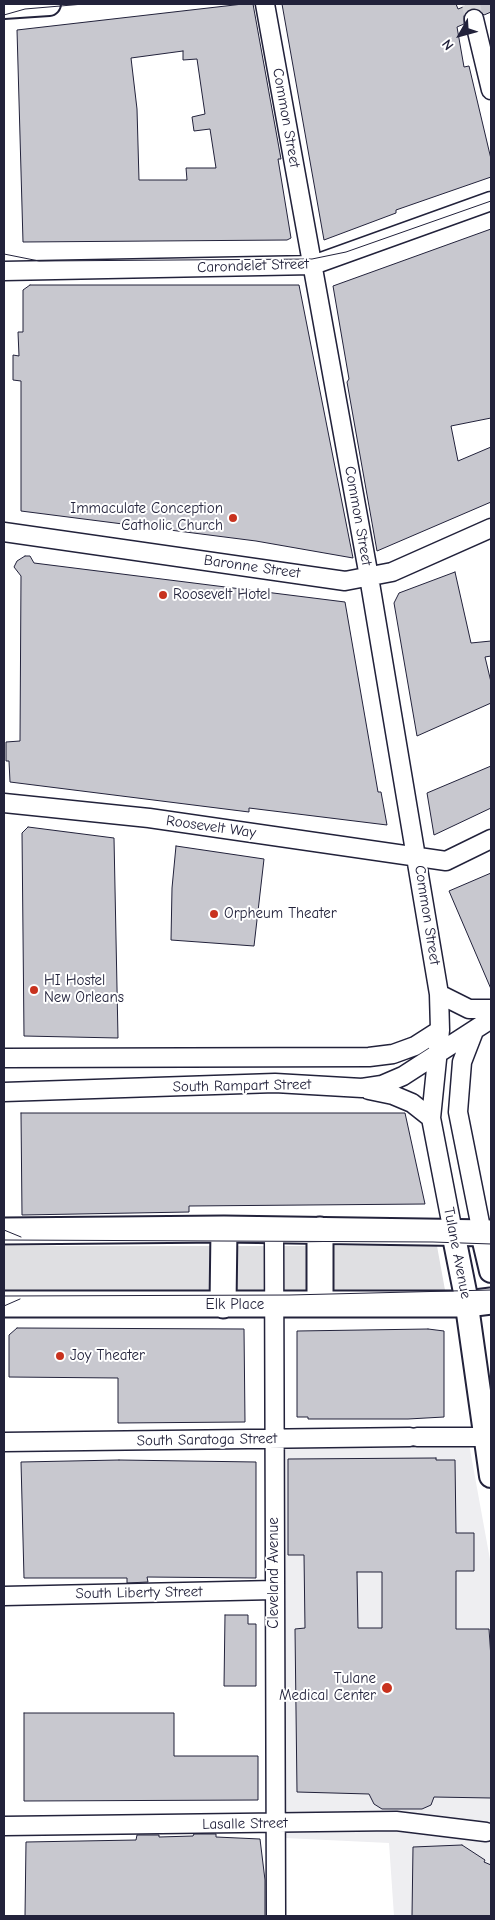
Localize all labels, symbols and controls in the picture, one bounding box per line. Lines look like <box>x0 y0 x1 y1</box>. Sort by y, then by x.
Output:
north arrow <box>435 10 485 60</box>
text: N <box>438 36 457 53</box>
street label: Common Street <box>268 67 304 169</box>
street label: Carondelet Street <box>197 255 309 277</box>
street label: Common Street <box>340 465 376 567</box>
place label: Immaculate Conception Catholic Church <box>70 500 223 535</box>
marker: Immaculate Conception Catholic Church <box>227 512 239 524</box>
street label: Baronne Street <box>203 551 301 583</box>
place label: Roosevelt Hotel <box>173 586 271 604</box>
marker: Roosevelt Hotel <box>157 589 169 601</box>
street label: Roosevelt Way <box>165 812 257 842</box>
street label: Common Street <box>410 864 444 966</box>
place label: Orpheum Theater <box>224 905 337 923</box>
marker: Orpheum Theater <box>208 908 220 920</box>
place label: HI Hostel New Orleans <box>44 972 124 1007</box>
marker: HI Hostel New Orleans <box>28 984 40 996</box>
street label: South Rampart Street <box>173 1076 311 1096</box>
street label: Tulane Avenue <box>439 1206 475 1300</box>
street label: Elk Place <box>206 1296 264 1314</box>
place label: Joy Theater <box>70 1347 145 1365</box>
marker: Joy Theater <box>54 1350 66 1362</box>
street label: South Saratoga Street <box>137 1430 277 1450</box>
street label: Cleveland Avenue <box>265 1517 283 1629</box>
street label: South Liberty Street <box>75 1583 203 1603</box>
place label: Tulane Medical Center <box>279 1670 376 1705</box>
marker: Tulane Medical Center <box>380 1681 394 1695</box>
street label: Lasalle Street <box>202 1814 288 1834</box>

